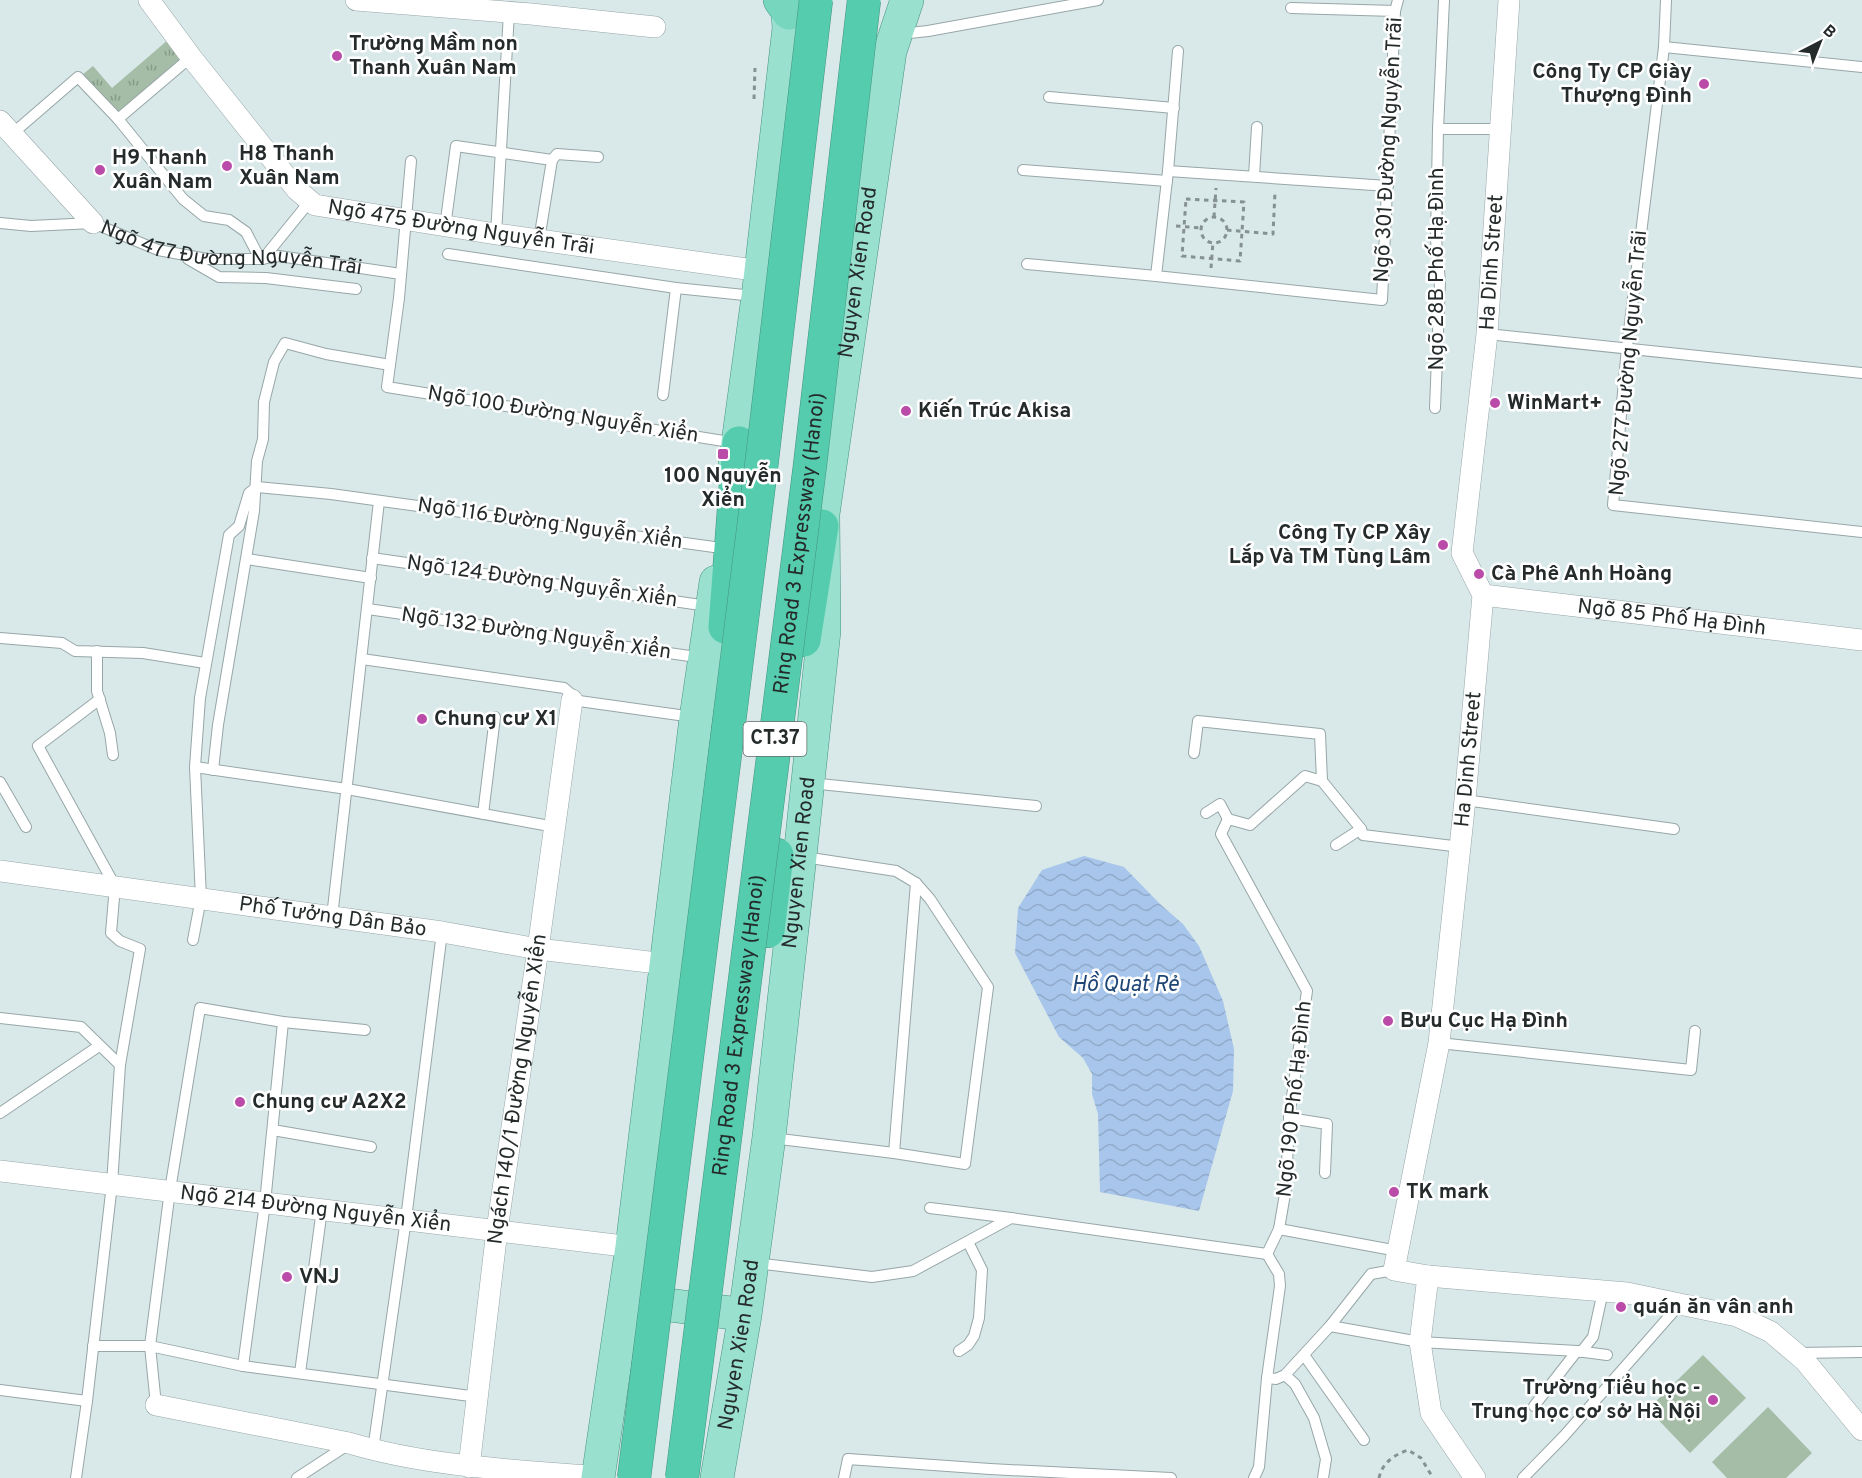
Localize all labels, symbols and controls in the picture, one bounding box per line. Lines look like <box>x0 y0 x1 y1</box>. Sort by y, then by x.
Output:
north arrow <box>1790 12 1850 72</box>
street label: Ngõ 301 Đường Nguyễn Trãi <box>1368 16 1409 284</box>
text: B <box>1818 21 1839 43</box>
place label: Trường Mầm non Thanh Xuân Nam <box>349 31 518 82</box>
marker: Trường Mầm non Thanh Xuân Nam <box>330 49 344 63</box>
place label: Công Ty CP Giày Thượng Đình <box>1532 59 1692 110</box>
marker: Công Ty CP Giày Thượng Đình <box>1697 77 1711 91</box>
place label: H8 Thanh Xuân Nam <box>239 141 340 192</box>
place label: H9 Thanh Xuân Nam <box>112 145 213 196</box>
marker: H8 Thanh Xuân Nam <box>220 159 234 173</box>
marker: H9 Thanh Xuân Nam <box>93 163 107 177</box>
street label: Ngõ 28B Phố Hạ Đình <box>1424 167 1451 371</box>
street label: Nguyen Xien Road <box>832 185 884 360</box>
street label: Ngõ 475 Đường Nguyễn Trãi <box>326 194 596 261</box>
street label: Ha Dinh Street <box>1474 194 1510 331</box>
street label: Ngõ 477 Đường Nguyễn Trãi <box>96 214 364 282</box>
street label: Ngõ 277 Đường Nguyễn Trãi <box>1603 229 1654 497</box>
street label: Ngõ 100 Đường Nguyễn Xiển <box>426 378 701 450</box>
place label: WinMart+ <box>1507 390 1602 417</box>
street label: Ring Road 3 Expressway (Hanoi) <box>768 391 832 696</box>
marker: WinMart+ <box>1488 396 1502 410</box>
place label: Kiến Trúc Akisa <box>918 398 1071 425</box>
marker: Kiến Trúc Akisa <box>899 404 913 418</box>
marker: 100 Nguyễn Xiển <box>716 447 730 461</box>
place label: 100 Nguyễn Xiển <box>664 462 782 514</box>
street label: Ngõ 116 Đường Nguyễn Xiển <box>416 490 685 556</box>
place label: Công Ty CP Xây Lắp Và TM Tùng Lâm <box>1229 520 1431 571</box>
marker: Công Ty CP Xây Lắp Và TM Tùng Lâm <box>1436 538 1450 552</box>
street label: Ngõ 124 Đường Nguyễn Xiển <box>405 548 679 614</box>
place label: Cà Phê Anh Hoàng <box>1491 561 1672 588</box>
marker: Cà Phê Anh Hoàng <box>1472 567 1486 581</box>
street label: Ngõ 85 Phố Hạ Đình <box>1576 593 1767 642</box>
street label: Ngõ 132 Đường Nguyễn Xiển <box>399 600 673 666</box>
street label: Ha Dinh Street <box>1449 690 1488 829</box>
place label: Chung cư X1 <box>434 706 557 733</box>
marker: Chung cư X1 <box>415 712 429 726</box>
road number: CT.37 <box>744 722 806 756</box>
street label: Nguyen Xien Road <box>776 775 822 950</box>
street label: Ring Road 3 Expressway (Hanoi) <box>707 873 772 1178</box>
street label: Phố Tưởng Dân Bảo <box>237 891 428 943</box>
street label: Ngách 140/1 Đường Nguyễn Xiển <box>482 932 553 1246</box>
water label: Hồ Quạt Rẻ <box>1071 971 1179 999</box>
street label: Ngõ 190 Phố Hạ Đình <box>1271 999 1319 1199</box>
place label: Bưu Cục Hạ Đình <box>1400 1008 1568 1035</box>
marker: Bưu Cục Hạ Đình <box>1381 1014 1395 1028</box>
place label: Chung cư A2X2 <box>252 1089 407 1116</box>
marker: Chung cư A2X2 <box>233 1095 247 1109</box>
street label: Ngõ 214 Đường Nguyễn Xiển <box>179 1179 453 1239</box>
place label: TK mark <box>1406 1179 1490 1206</box>
marker: TK mark <box>1387 1185 1401 1199</box>
street label: Nguyen Xien Road <box>712 1258 766 1432</box>
place label: VNJ <box>299 1264 339 1291</box>
marker: VNJ <box>280 1270 294 1284</box>
place label: quán ăn vân anh <box>1633 1294 1794 1321</box>
marker: quán ăn vân anh <box>1614 1300 1628 1314</box>
place label: Trường Tiểu học - Trung học cơ sở Hà Nội <box>1471 1373 1701 1426</box>
marker: Trường Tiểu học - Trung học cơ sở Hà Nội <box>1706 1393 1720 1407</box>

